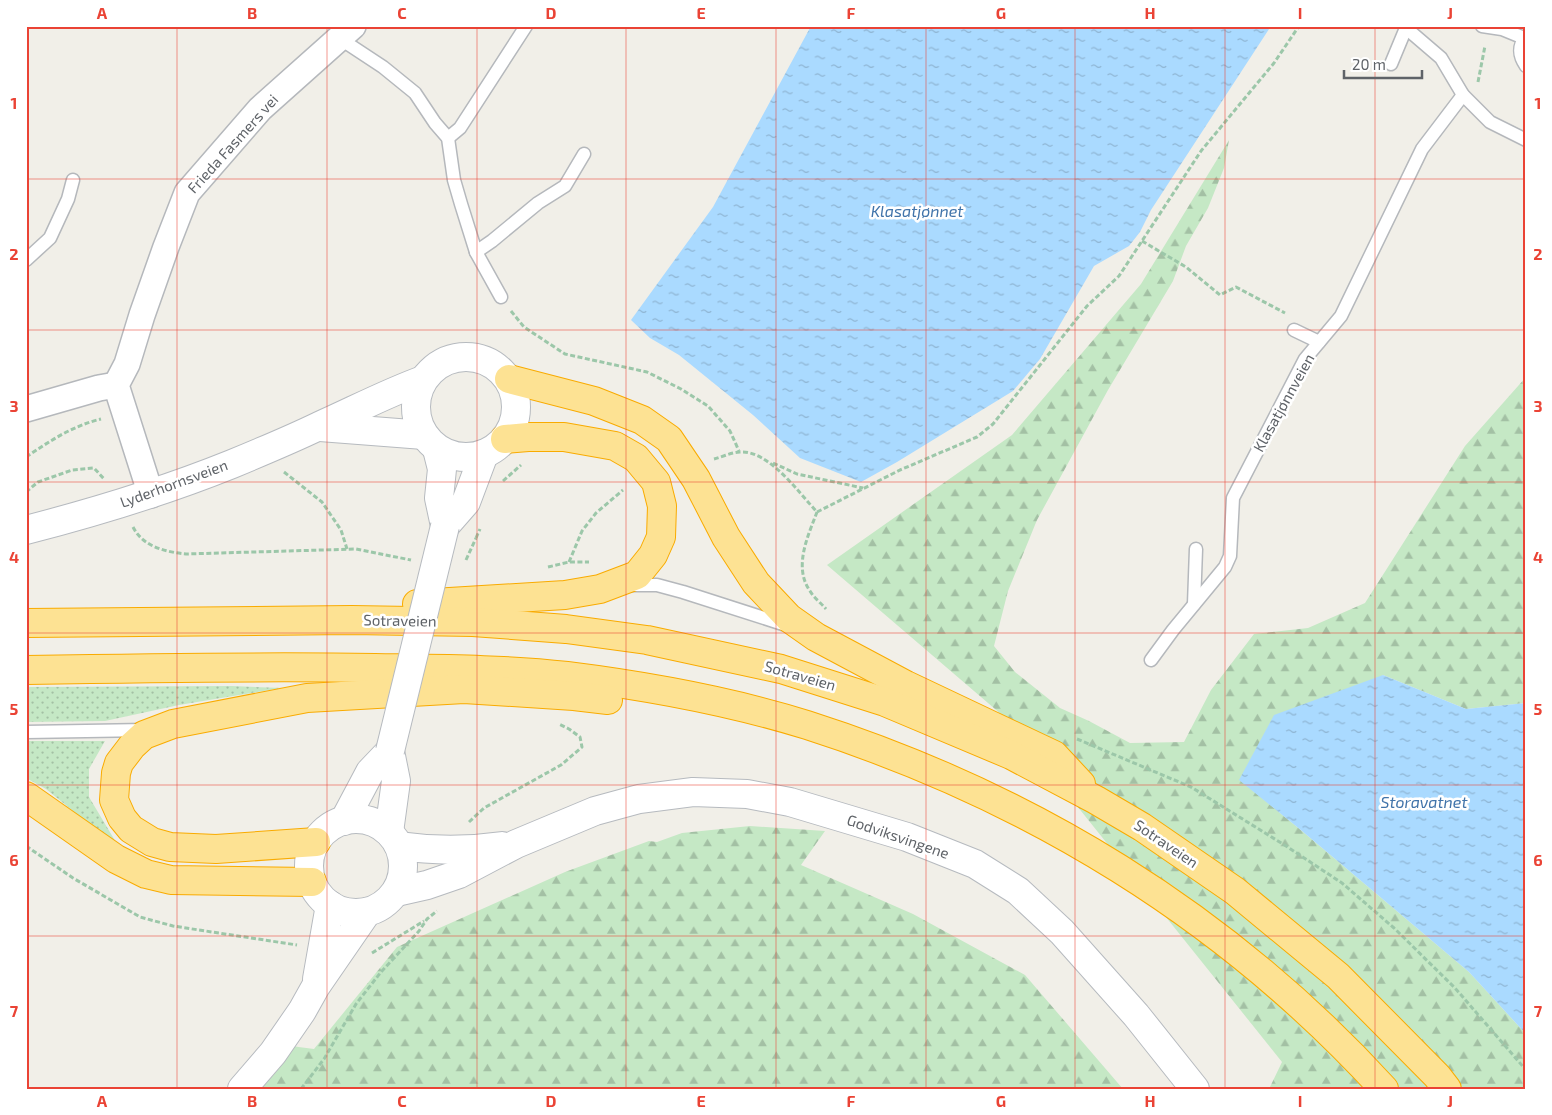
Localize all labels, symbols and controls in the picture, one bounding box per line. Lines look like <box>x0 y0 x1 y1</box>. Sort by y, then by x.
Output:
text: A <box>97 3 108 22</box>
text: B <box>247 3 257 22</box>
text: C <box>397 3 407 22</box>
text: D <box>546 3 557 22</box>
text: E <box>696 3 706 22</box>
text: F <box>847 3 856 22</box>
text: G <box>996 3 1006 22</box>
text: H <box>1144 3 1156 22</box>
text: I <box>1298 3 1302 22</box>
text: J <box>1447 3 1453 22</box>
scale bar <box>1344 48 1422 80</box>
text: 20 m <box>1352 55 1386 73</box>
street label: Frieda Fasmers vei <box>183 90 281 196</box>
text: 1 <box>11 93 17 112</box>
text: 1 <box>1535 93 1541 112</box>
water label: Klasatjønnet <box>871 201 964 221</box>
text: 2 <box>9 244 19 263</box>
text: 2 <box>1533 244 1543 263</box>
street label: Klasatjønnveien <box>1249 350 1318 455</box>
text: 3 <box>9 396 19 415</box>
text: 3 <box>1533 396 1543 415</box>
street label: Lyderhornsveien <box>117 455 230 511</box>
text: 4 <box>9 547 19 566</box>
text: 4 <box>1533 547 1543 566</box>
street label: Sotraveien <box>363 610 437 630</box>
street label: Sotraveien <box>763 656 838 694</box>
text: 5 <box>10 699 19 718</box>
text: 5 <box>1534 699 1543 718</box>
water label: Storavatnet <box>1381 792 1468 811</box>
street label: Godviksvingene <box>845 810 952 862</box>
street label: Sotraveien <box>1131 815 1202 871</box>
text: 6 <box>9 850 19 869</box>
text: 6 <box>1533 850 1543 869</box>
text: 7 <box>10 1001 19 1020</box>
text: 7 <box>1534 1001 1543 1020</box>
text: A <box>97 1091 108 1110</box>
text: B <box>247 1091 257 1110</box>
text: C <box>397 1091 407 1110</box>
text: D <box>546 1091 557 1110</box>
text: E <box>696 1091 706 1110</box>
text: F <box>847 1091 856 1110</box>
text: G <box>996 1091 1006 1110</box>
text: H <box>1144 1091 1156 1110</box>
text: I <box>1298 1091 1302 1110</box>
text: J <box>1447 1091 1453 1110</box>

